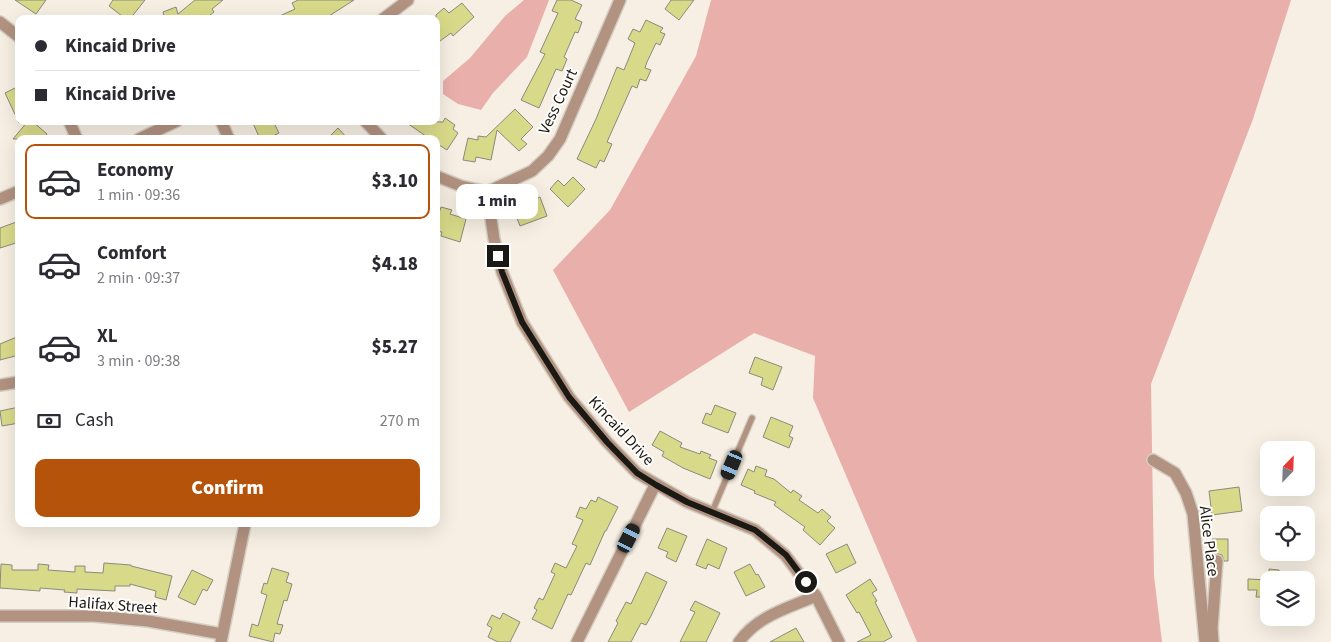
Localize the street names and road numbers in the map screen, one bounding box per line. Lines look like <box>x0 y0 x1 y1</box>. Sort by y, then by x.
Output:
street label: Vess Court <box>533 65 583 138</box>
street label: Kincaid Drive <box>583 391 659 470</box>
street label: Alice Place <box>1194 505 1224 578</box>
street label: Halifax Street <box>68 591 159 619</box>

